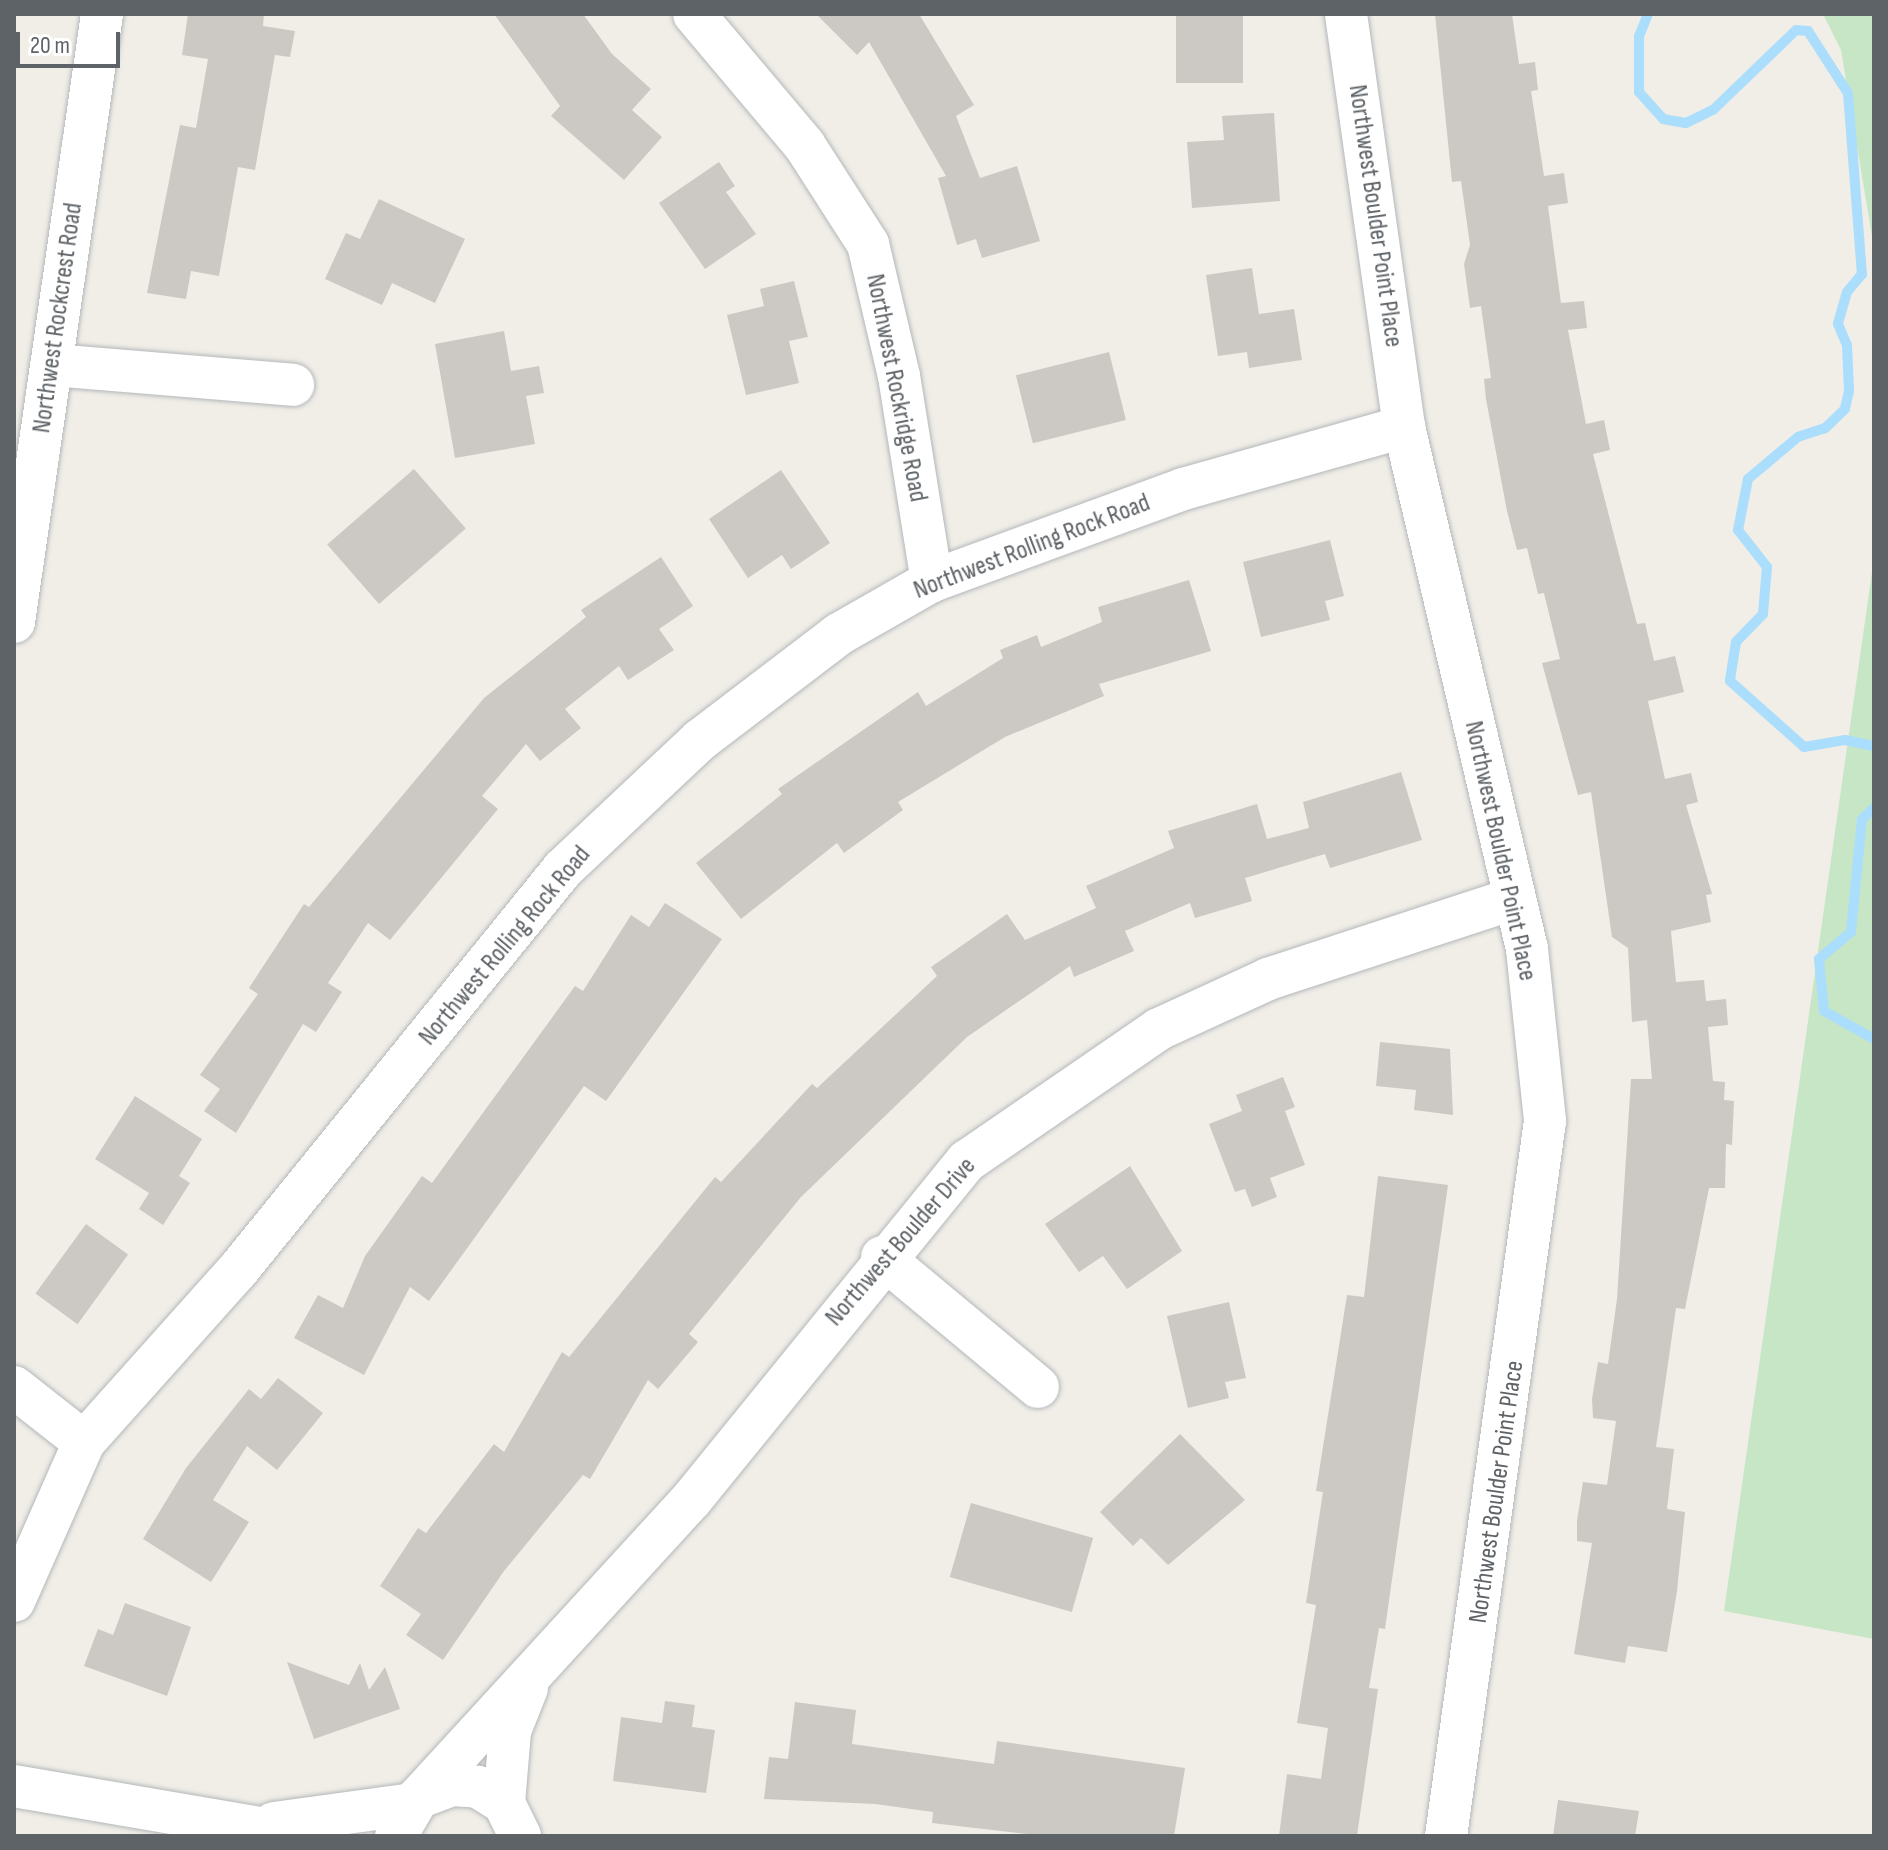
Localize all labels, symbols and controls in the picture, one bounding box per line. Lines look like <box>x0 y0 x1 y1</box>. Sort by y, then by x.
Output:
scale bar <box>20 16 124 66</box>
text: 20 m <box>30 31 70 60</box>
street label: Northwest Boulder Point Place <box>1341 83 1409 349</box>
street label: Northwest Rockcrest Road <box>26 201 90 435</box>
street label: Northwest Rockridge Road <box>859 271 933 505</box>
street label: Northwest Rolling Rock Road <box>909 488 1155 606</box>
street label: Northwest Boulder Point Place <box>1457 718 1543 984</box>
street label: Northwest Rolling Rock Road <box>412 840 598 1052</box>
street label: Northwest Boulder Drive <box>819 1151 983 1333</box>
street label: Northwest Boulder Point Place <box>1463 1359 1531 1625</box>

